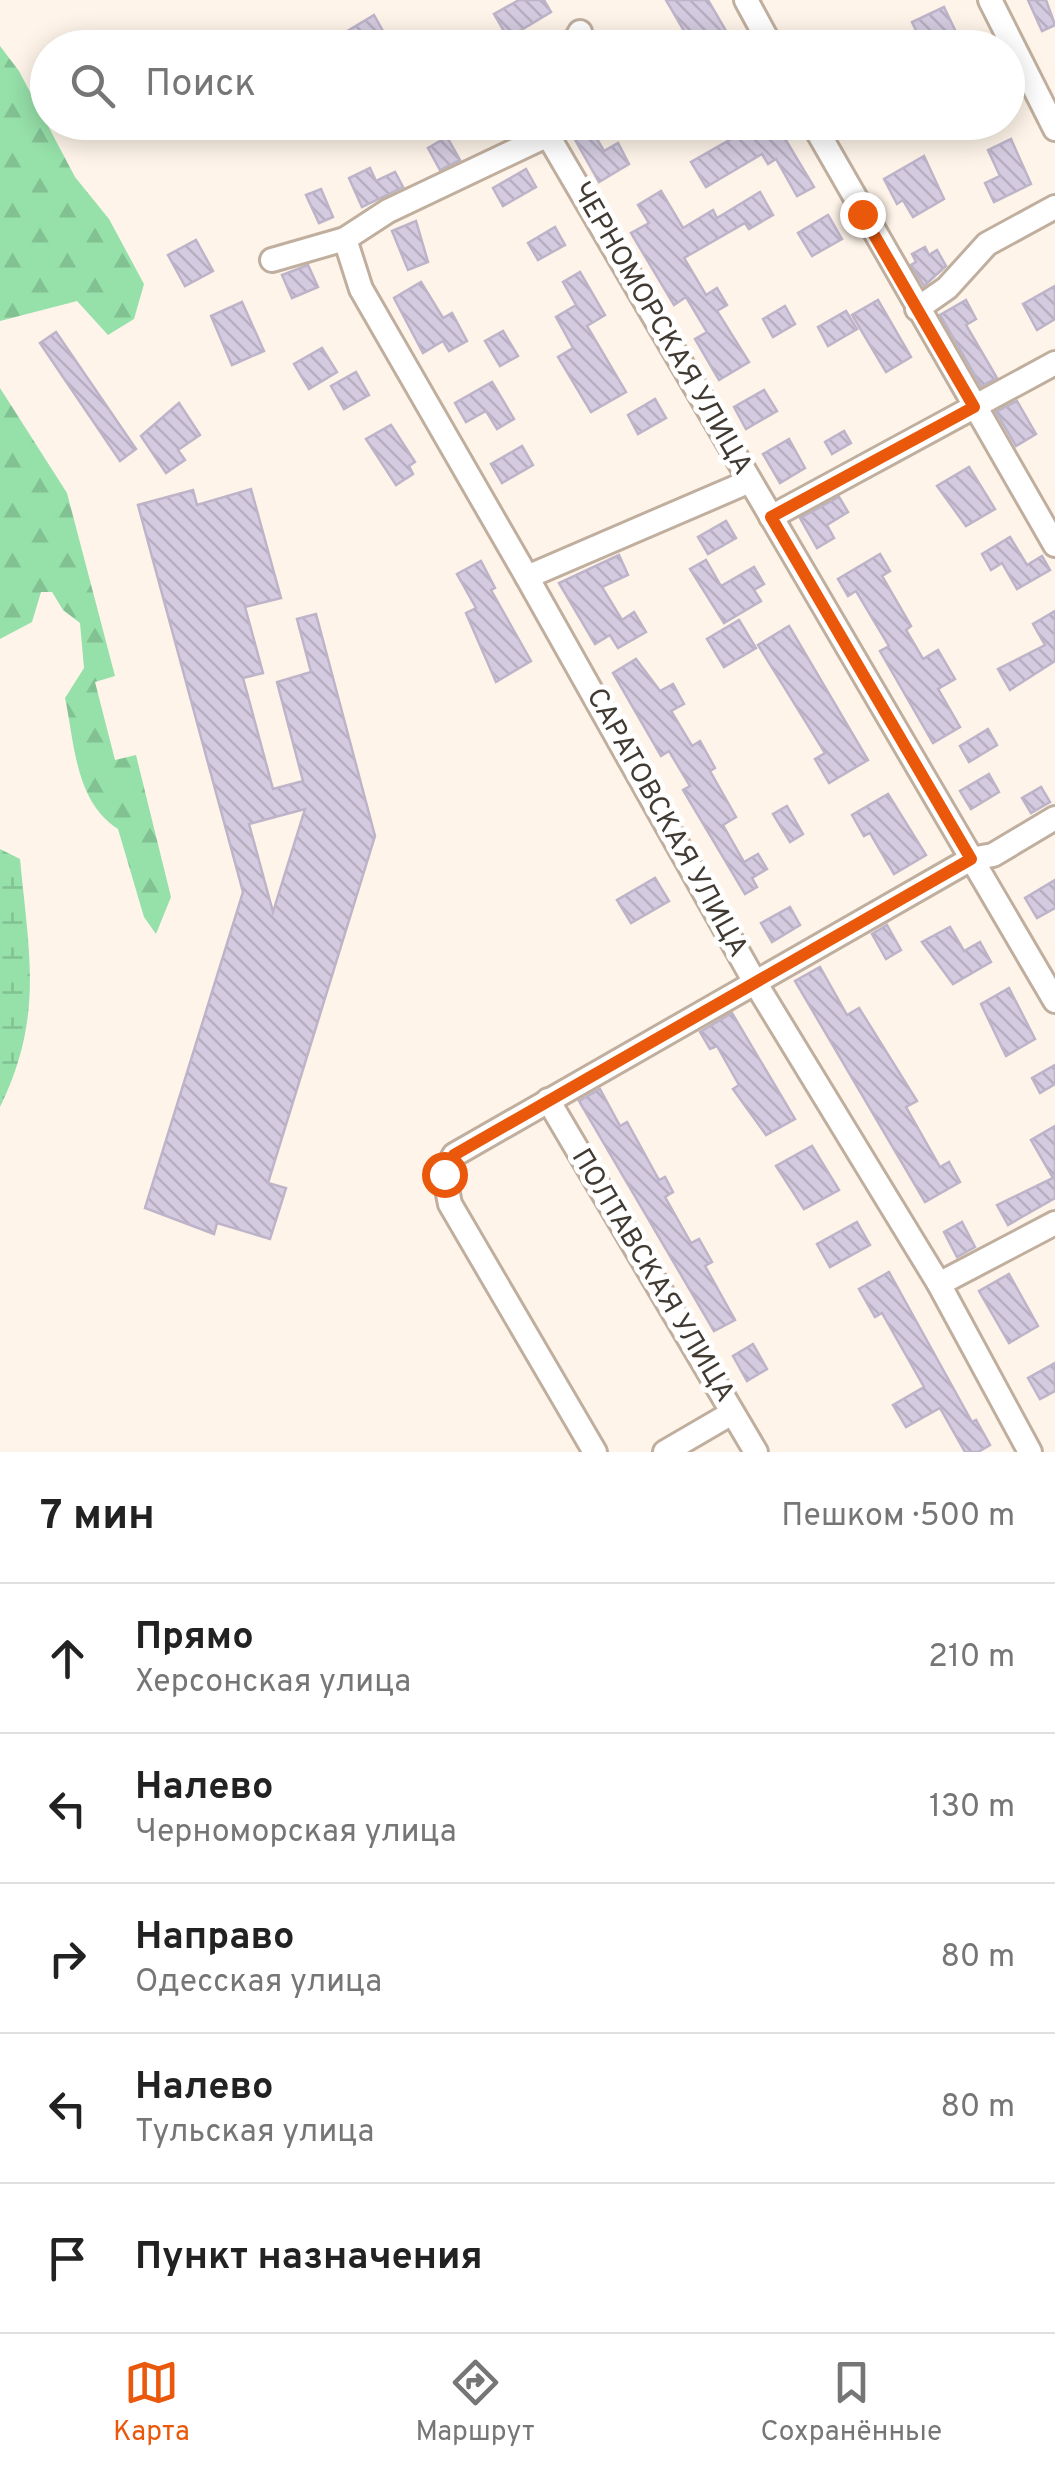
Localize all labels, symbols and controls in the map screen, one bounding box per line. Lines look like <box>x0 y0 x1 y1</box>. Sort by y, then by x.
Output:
search box <box>30 30 1025 140</box>
icon: search <box>65 58 120 113</box>
text: Поиск <box>145 61 256 110</box>
street label: ЧЕРНОМОРСКАЯ УЛИЦА <box>562 176 760 482</box>
route end <box>840 192 886 238</box>
street label: САРАТОВСКАЯ УЛИЦА <box>577 682 755 964</box>
street label: ПОЛТАВСКАЯ УЛИЦА <box>562 1143 742 1409</box>
route start <box>422 1152 468 1198</box>
text: 7 мин <box>40 1491 155 1544</box>
text: Пешком · 500 m <box>781 1497 1015 1537</box>
text: Прямо <box>135 1614 254 1663</box>
icon: ahead <box>40 1631 95 1686</box>
text: 210 m <box>928 1638 1015 1678</box>
text: Херсонская улица <box>135 1663 411 1703</box>
text: Налево <box>135 1764 274 1813</box>
icon: left <box>40 1781 95 1836</box>
text: 130 m <box>929 1788 1015 1828</box>
text: Черноморская улица <box>135 1813 457 1853</box>
text: Направо <box>135 1914 295 1963</box>
icon: right <box>40 1931 95 1986</box>
text: 80 m <box>941 1938 1015 1978</box>
text: Одесская улица <box>135 1963 382 2003</box>
text: Налево <box>135 2064 274 2113</box>
icon: left <box>40 2081 95 2136</box>
text: 80 m <box>941 2088 1015 2128</box>
text: Тульская улица <box>135 2113 374 2153</box>
icon: arrive <box>40 2231 95 2286</box>
text: Пункт назначения <box>135 2234 483 2283</box>
tab: Карта <box>113 2355 190 2451</box>
tab: Маршрут <box>415 2355 535 2451</box>
tab: Сохранённые <box>760 2355 942 2451</box>

